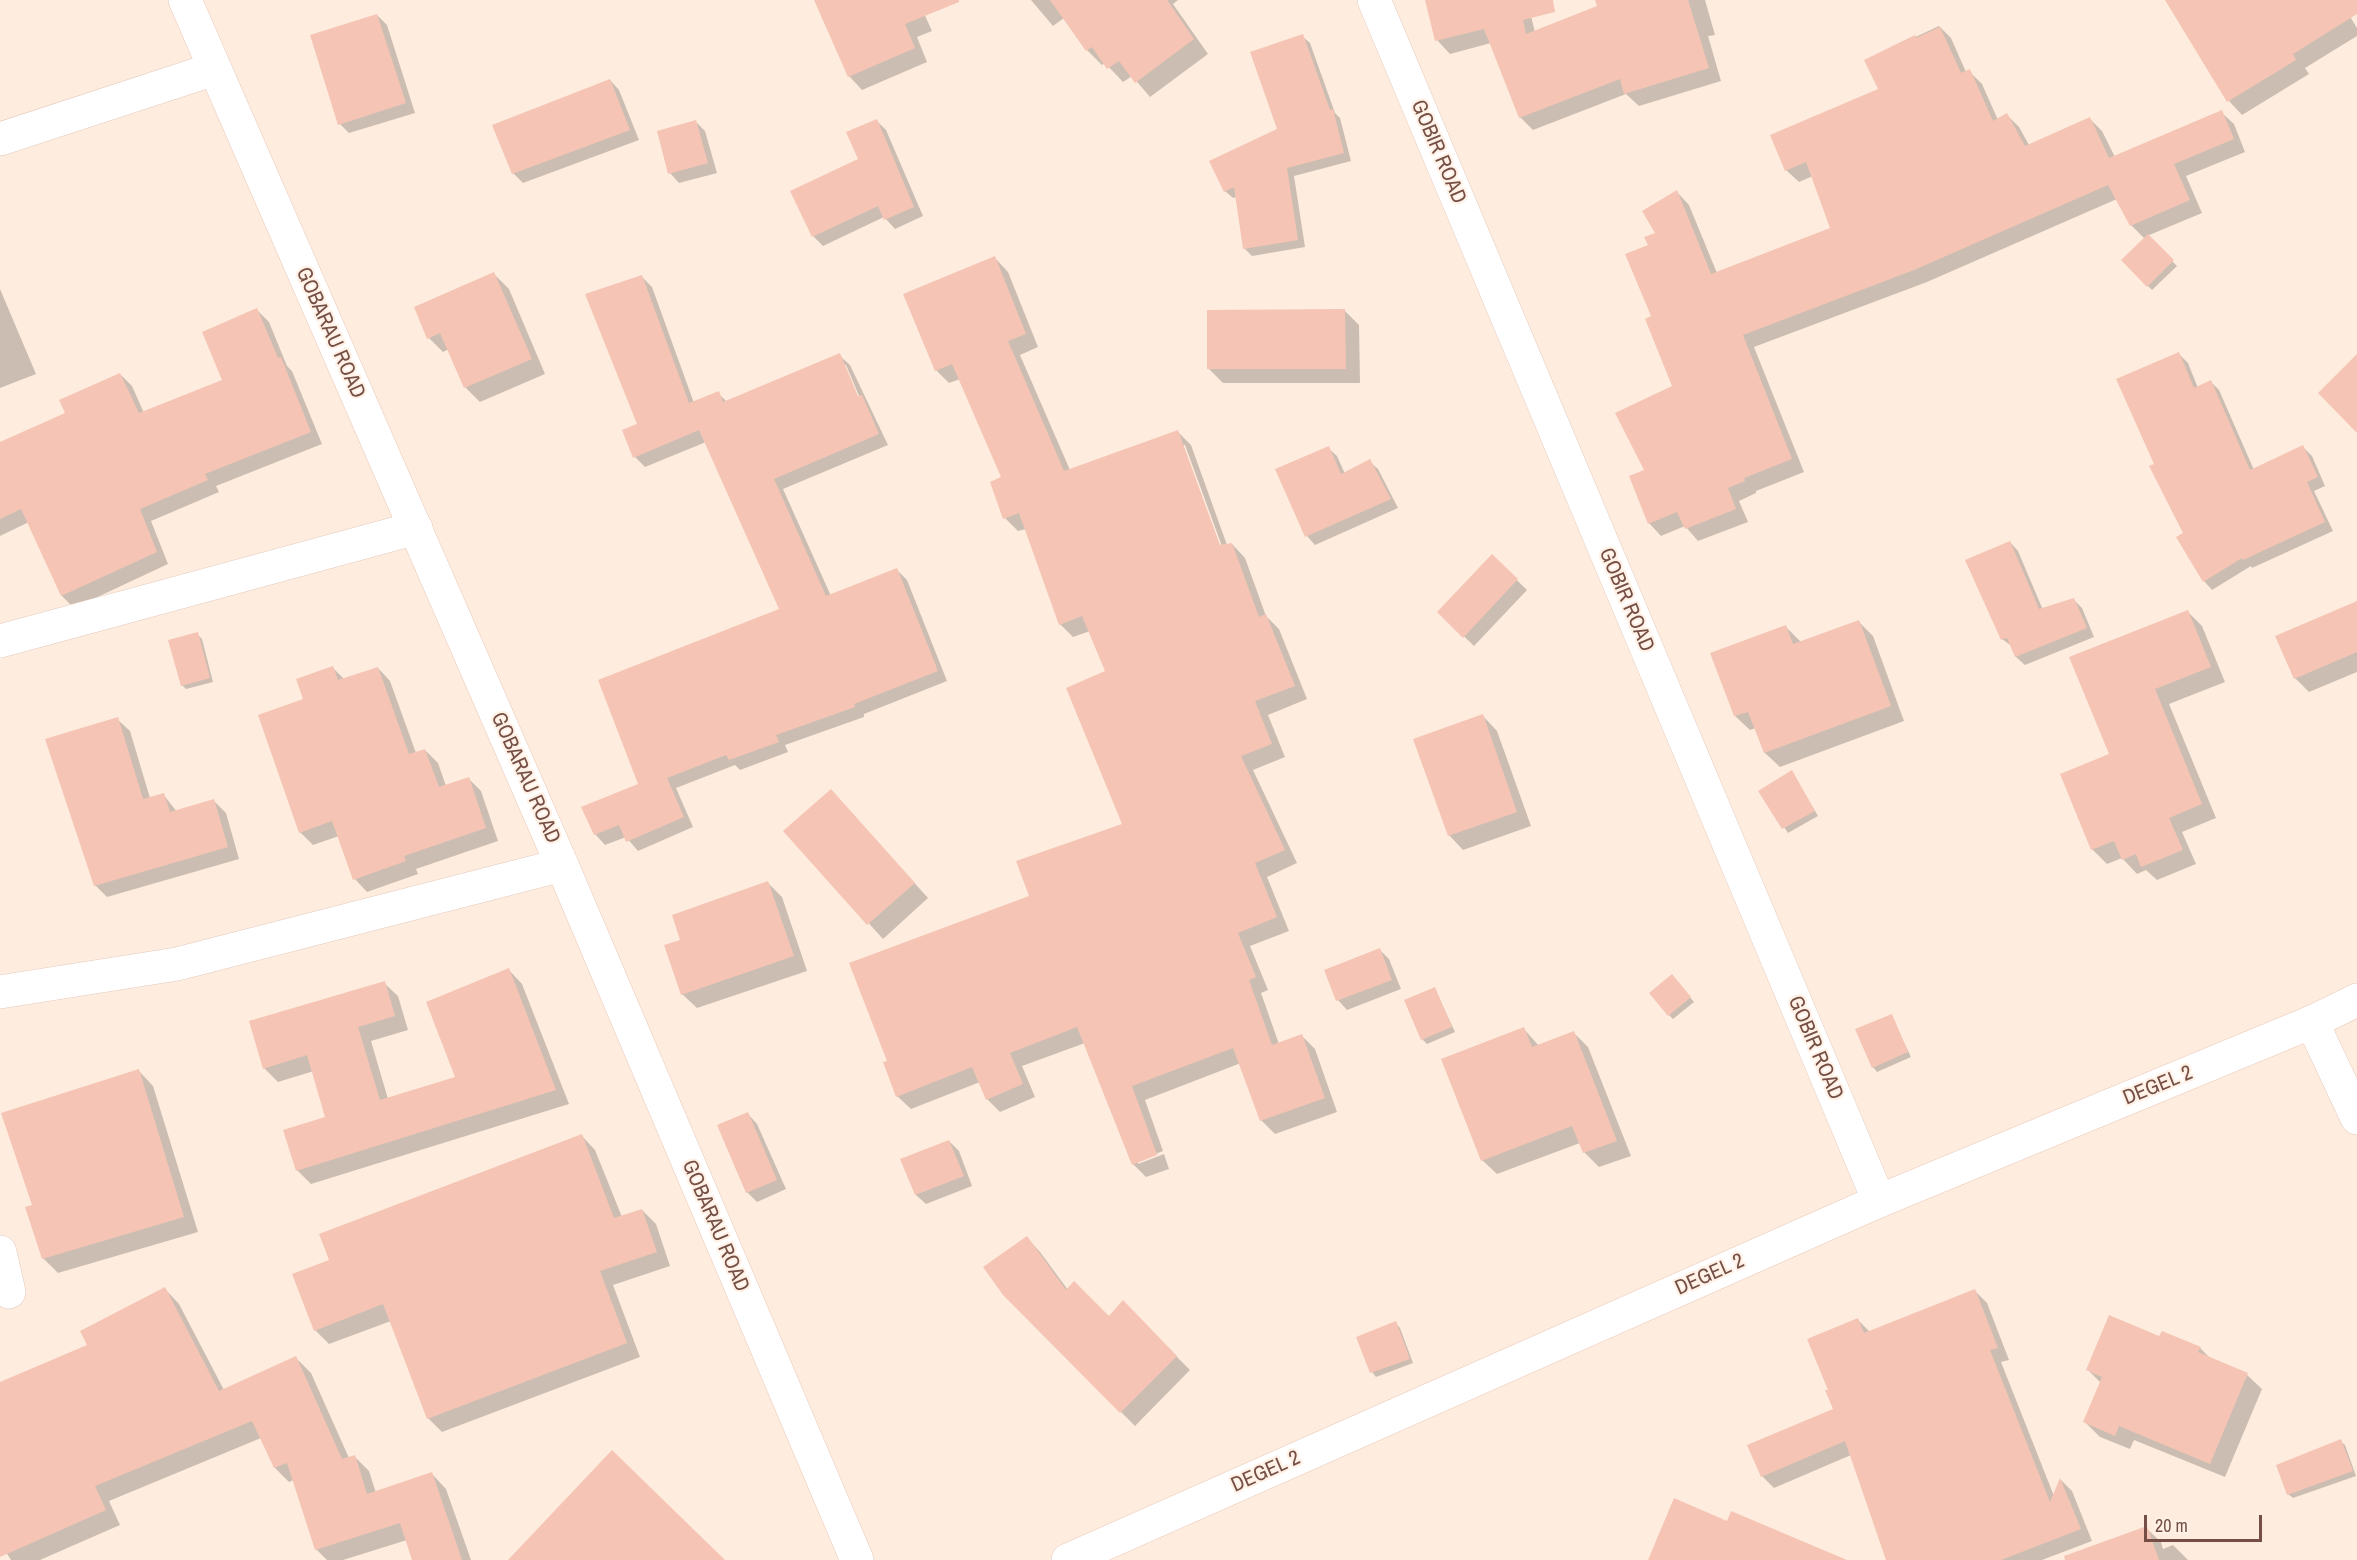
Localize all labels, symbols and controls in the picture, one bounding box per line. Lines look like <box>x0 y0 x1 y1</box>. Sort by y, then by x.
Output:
street label: GOBIR ROAD <box>1405 96 1471 208</box>
street label: GOBARAU ROAD <box>290 264 370 402</box>
street label: GOBIR ROAD <box>1593 544 1659 656</box>
street label: GOBARAU ROAD <box>485 709 565 847</box>
street label: GOBIR ROAD <box>1782 992 1848 1104</box>
street label: DEGEL 2 <box>2120 1061 2196 1111</box>
street label: GOBARAU ROAD <box>676 1156 754 1296</box>
street label: DEGEL 2 <box>1672 1249 1748 1301</box>
street label: DEGEL 2 <box>1228 1446 1304 1498</box>
scale bar <box>2147 1503 2266 1541</box>
text: 20 m <box>2155 1513 2188 1538</box>

